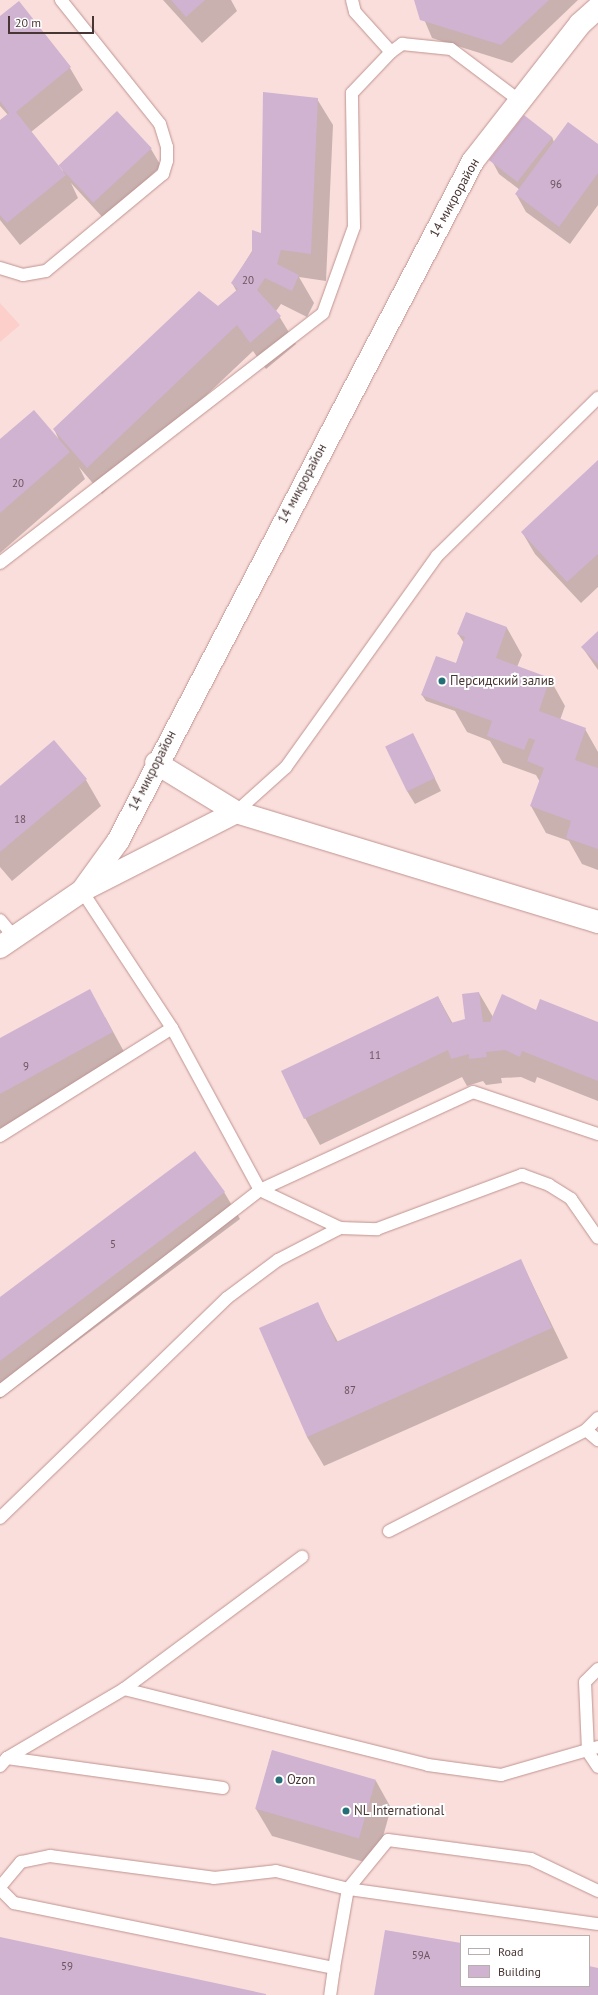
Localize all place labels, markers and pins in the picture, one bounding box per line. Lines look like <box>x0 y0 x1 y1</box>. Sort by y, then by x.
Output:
place label: Персидский залив <box>450 673 554 689</box>
marker: Персидский залив <box>437 676 447 686</box>
place label: Ozon <box>287 1772 315 1788</box>
marker: Ozon <box>274 1775 284 1785</box>
place label: NL International <box>354 1803 445 1819</box>
marker: NL International <box>341 1806 351 1816</box>

